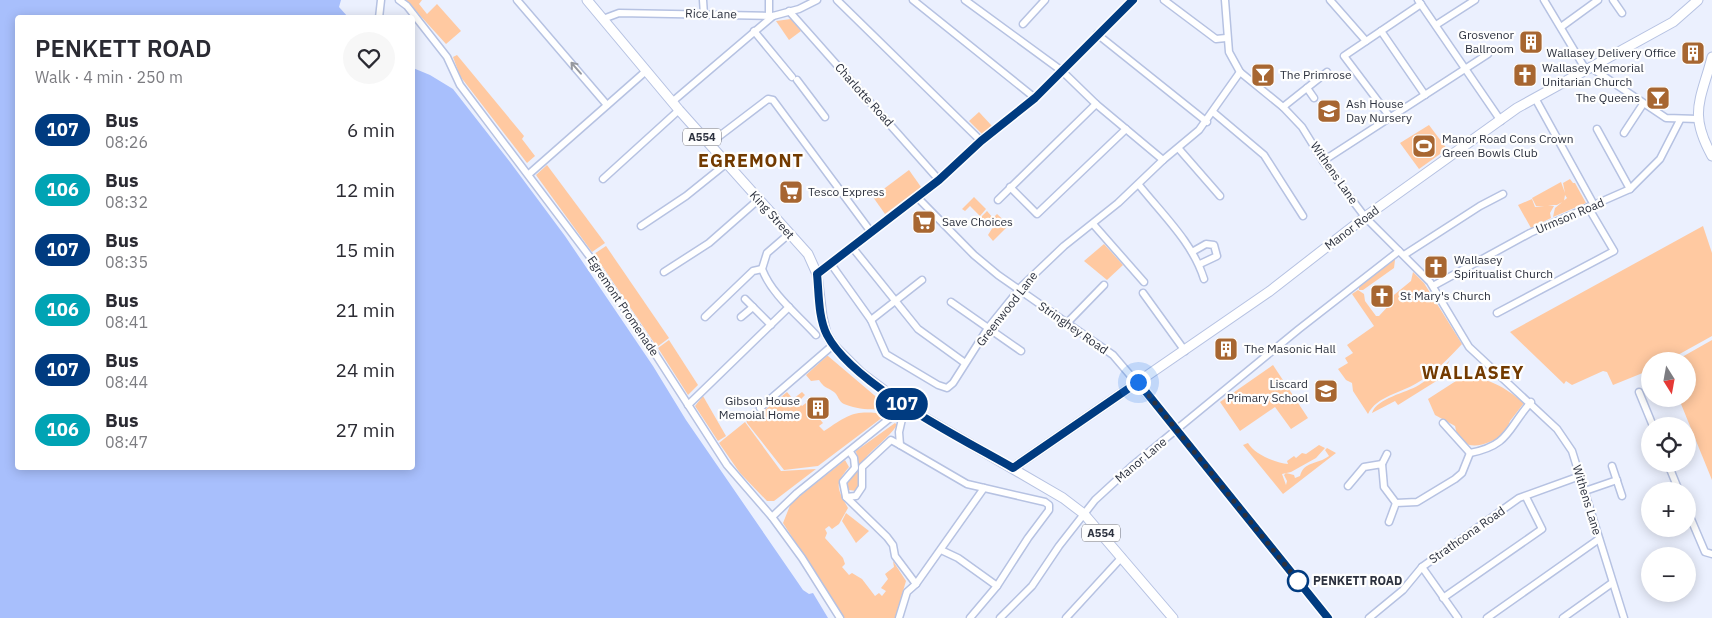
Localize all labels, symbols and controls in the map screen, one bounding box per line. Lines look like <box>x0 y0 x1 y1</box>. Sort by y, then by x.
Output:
street label: Rice Lane <box>685 6 737 21</box>
place label: Grosvenor Ballroom <box>1459 27 1515 56</box>
building icon: Grosvenor Ballroom <box>1518 29 1544 55</box>
text: PENKETT ROAD <box>35 32 211 64</box>
button: heart <box>343 32 395 84</box>
building icon: Wallasey Delivery Office <box>1680 40 1706 66</box>
place label: Wallasey Delivery Office <box>1547 45 1676 60</box>
street label: Charlotte Road <box>832 60 897 130</box>
place label: Wallasey Memorial Unitarian Church <box>1542 60 1644 89</box>
one-way arrow <box>570 61 581 74</box>
bar icon: The Primrose <box>1250 62 1276 88</box>
church icon: Wallasey Memorial Unitarian Church <box>1512 62 1538 88</box>
text: Walk · 4 min · 250 m <box>35 67 183 87</box>
place label: The Primrose <box>1280 67 1352 82</box>
bar icon: The Queens <box>1645 85 1671 111</box>
place label: The Queens <box>1576 90 1640 105</box>
place label: Ash House Day Nursery <box>1346 96 1412 125</box>
school or university icon: Ash House Day Nursery <box>1316 98 1342 124</box>
text: Bus <box>105 108 139 132</box>
text: 107 <box>46 118 79 141</box>
text: 6 min <box>347 118 395 142</box>
road number: A554 <box>683 128 721 146</box>
place label: Manor Road Cons Crown Green Bowls Club <box>1442 131 1574 160</box>
text: 08:26 <box>105 132 148 152</box>
sports icon: Manor Road Cons Crown Green Bowls Club <box>1411 133 1437 159</box>
street label: Withens Lane <box>1307 139 1362 207</box>
district label: EGREMONT <box>698 149 804 172</box>
text: Bus <box>105 168 139 192</box>
text: 106 <box>46 178 79 201</box>
text: 12 min <box>336 178 395 202</box>
supermarket icon: Tesco Express <box>778 179 804 205</box>
place label: Tesco Express <box>808 184 885 199</box>
street label: King Street <box>747 188 798 242</box>
text: 08:32 <box>105 192 148 212</box>
street label: Urmson Road <box>1533 194 1606 237</box>
street label: Manor Road <box>1321 202 1382 253</box>
supermarket icon: Save Choices <box>911 209 937 235</box>
place label: Save Choices <box>942 214 1013 229</box>
text: Bus <box>105 228 139 252</box>
text: 107 <box>46 238 79 261</box>
text: 15 min <box>336 238 395 262</box>
text: 08:35 <box>105 252 148 272</box>
place label: Wallasey Spiritualist Church <box>1454 252 1553 281</box>
street label: Egremont Promenade <box>584 253 663 359</box>
church icon: Wallasey Spiritualist Church <box>1423 254 1449 280</box>
street label: Greenwood Lane <box>973 268 1041 349</box>
church icon: St Mary's Church <box>1369 283 1395 309</box>
text: Bus <box>105 288 139 312</box>
place label: St Mary's Church <box>1400 288 1491 303</box>
text: 106 <box>46 298 79 321</box>
text: 21 min <box>336 298 395 322</box>
street label: Stringhey Road <box>1036 298 1111 357</box>
text: 08:41 <box>105 312 148 332</box>
building icon: The Masonic Hall <box>1213 336 1239 362</box>
place label: The Masonic Hall <box>1244 341 1336 356</box>
text: Bus <box>105 348 139 372</box>
north arrow <box>1641 352 1696 408</box>
map controls <box>1641 352 1696 602</box>
text: 107 <box>46 358 79 381</box>
text: 24 min <box>336 358 395 382</box>
district label: WALLASEY <box>1422 361 1524 384</box>
your location <box>1126 370 1151 395</box>
text: 08:44 <box>105 372 148 392</box>
place label: Liscard Primary School <box>1227 376 1308 405</box>
school or university icon: Liscard Primary School <box>1313 378 1339 404</box>
line badge: 107 <box>873 388 931 420</box>
text: 107 <box>886 392 918 415</box>
place label: Gibson House Memoial Home <box>719 393 800 422</box>
building icon: Gibson House Memoial Home <box>805 395 831 421</box>
text: Bus <box>105 408 139 432</box>
button: locate <box>1641 417 1696 472</box>
text: 106 <box>46 418 79 441</box>
text: 27 min <box>336 418 395 442</box>
text: 08:47 <box>105 432 148 452</box>
street label: Manor Lane <box>1112 433 1170 486</box>
street label: Withens Lane <box>1570 463 1605 537</box>
button: + <box>1641 482 1696 537</box>
street label: Strathcona Road <box>1426 503 1508 566</box>
road number: A554 <box>1082 524 1120 542</box>
button: − <box>1641 547 1696 602</box>
marker: PENKETT ROAD <box>1287 570 1309 592</box>
place label: PENKETT ROAD <box>1313 573 1402 588</box>

